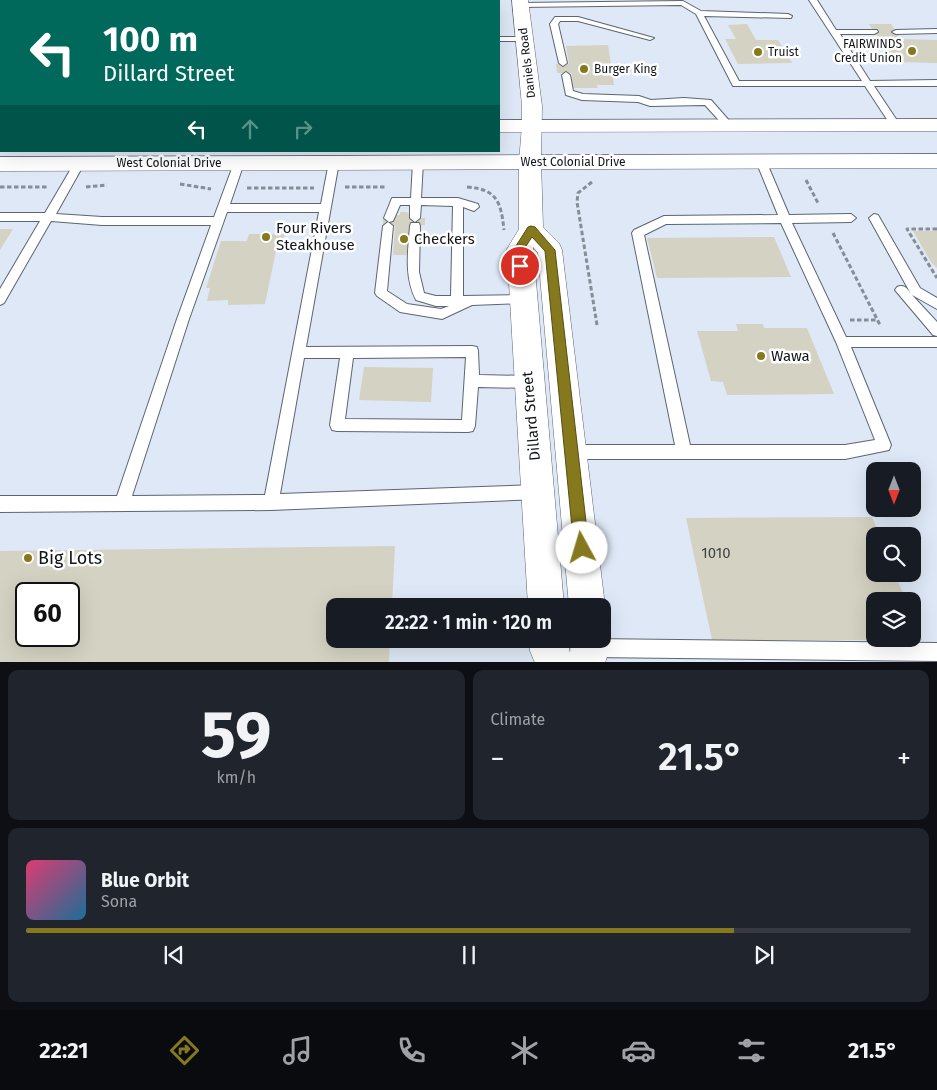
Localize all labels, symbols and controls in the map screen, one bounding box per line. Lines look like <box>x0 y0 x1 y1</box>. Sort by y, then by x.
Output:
text: 100 m <box>103 18 198 60</box>
icon: left <box>20 20 85 85</box>
street label: Daniels Road <box>516 27 538 99</box>
place label: FAIRWINDS Credit Union <box>834 37 902 65</box>
place label: Truist <box>768 45 799 59</box>
marker: FAIRWINDS Credit Union <box>906 45 918 57</box>
marker: Truist <box>752 46 764 58</box>
text: Dillard Street <box>103 60 235 87</box>
place label: Burger King <box>594 62 658 76</box>
marker: Burger King <box>578 63 590 75</box>
icon: left <box>183 115 211 143</box>
icon: ahead <box>236 115 264 143</box>
icon: right <box>289 115 317 143</box>
street label: West Colonial Drive <box>520 155 626 169</box>
street label: West Colonial Drive <box>116 156 222 170</box>
place label: Four Rivers Steakhouse <box>276 219 355 254</box>
place label: Checkers <box>414 230 475 248</box>
marker: Four Rivers Steakhouse <box>260 231 272 243</box>
marker: Checkers <box>398 233 410 245</box>
pin <box>499 245 541 287</box>
icon: arrive <box>506 252 534 280</box>
place label: Wawa <box>771 347 810 365</box>
marker: Wawa <box>755 350 767 362</box>
street label: Dillard Street <box>518 370 544 461</box>
north arrow <box>866 462 921 518</box>
map controls <box>866 462 921 647</box>
position arrow <box>555 521 607 573</box>
button: search <box>866 527 921 582</box>
house number: 1010 <box>701 544 731 562</box>
place label: Big Lots <box>38 547 102 569</box>
marker: Big Lots <box>22 552 34 564</box>
speed limit sign: 60 <box>15 582 80 647</box>
button: layers <box>866 592 921 647</box>
text: 22:22 · 1 min · 120 m <box>385 611 552 634</box>
text: 59 <box>201 696 271 774</box>
text: Climate <box>491 710 545 729</box>
text: 21.5° <box>658 734 743 780</box>
text: − <box>491 742 505 775</box>
text: + <box>897 742 911 775</box>
text: km/h <box>216 768 256 787</box>
text: Blue Orbit <box>101 869 189 892</box>
text: Sona <box>101 892 137 911</box>
icon: previous <box>160 941 188 969</box>
icon: pause <box>455 941 483 969</box>
icon: next <box>750 941 778 969</box>
icon: directions <box>167 1033 202 1068</box>
icon: music <box>280 1033 315 1068</box>
icon: phone <box>394 1033 429 1068</box>
icon: climate <box>507 1033 542 1068</box>
icon: car <box>621 1033 656 1068</box>
icon: filters <box>734 1033 769 1068</box>
text: 22:21 <box>39 1037 88 1064</box>
text: 21.5° <box>848 1037 898 1064</box>

